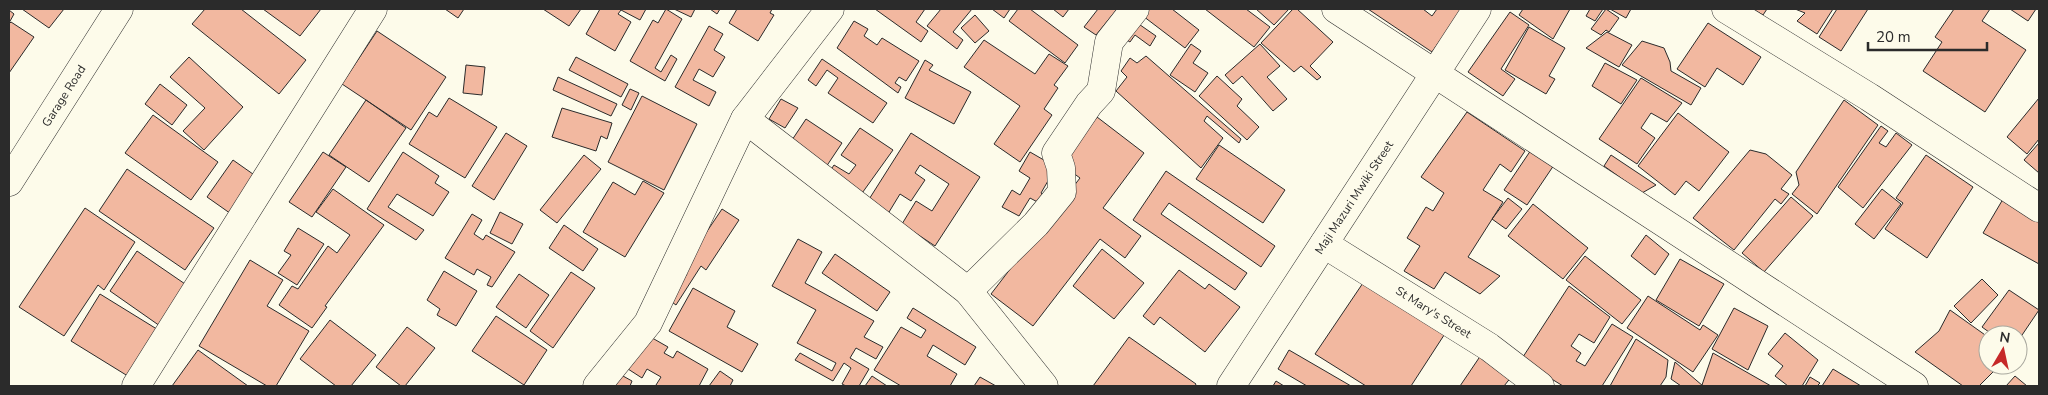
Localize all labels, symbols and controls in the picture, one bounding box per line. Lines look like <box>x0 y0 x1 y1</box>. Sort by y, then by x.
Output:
scale bar <box>1868 20 1987 52</box>
text: 20 m <box>1876 27 1911 47</box>
street label: Garage Road <box>38 62 89 130</box>
street label: Maji Mazuri Mwiki Street <box>1311 137 1397 257</box>
street label: St Mary's Street <box>1393 283 1475 342</box>
north arrow <box>1978 325 2028 375</box>
text: N <box>1998 327 2012 348</box>

